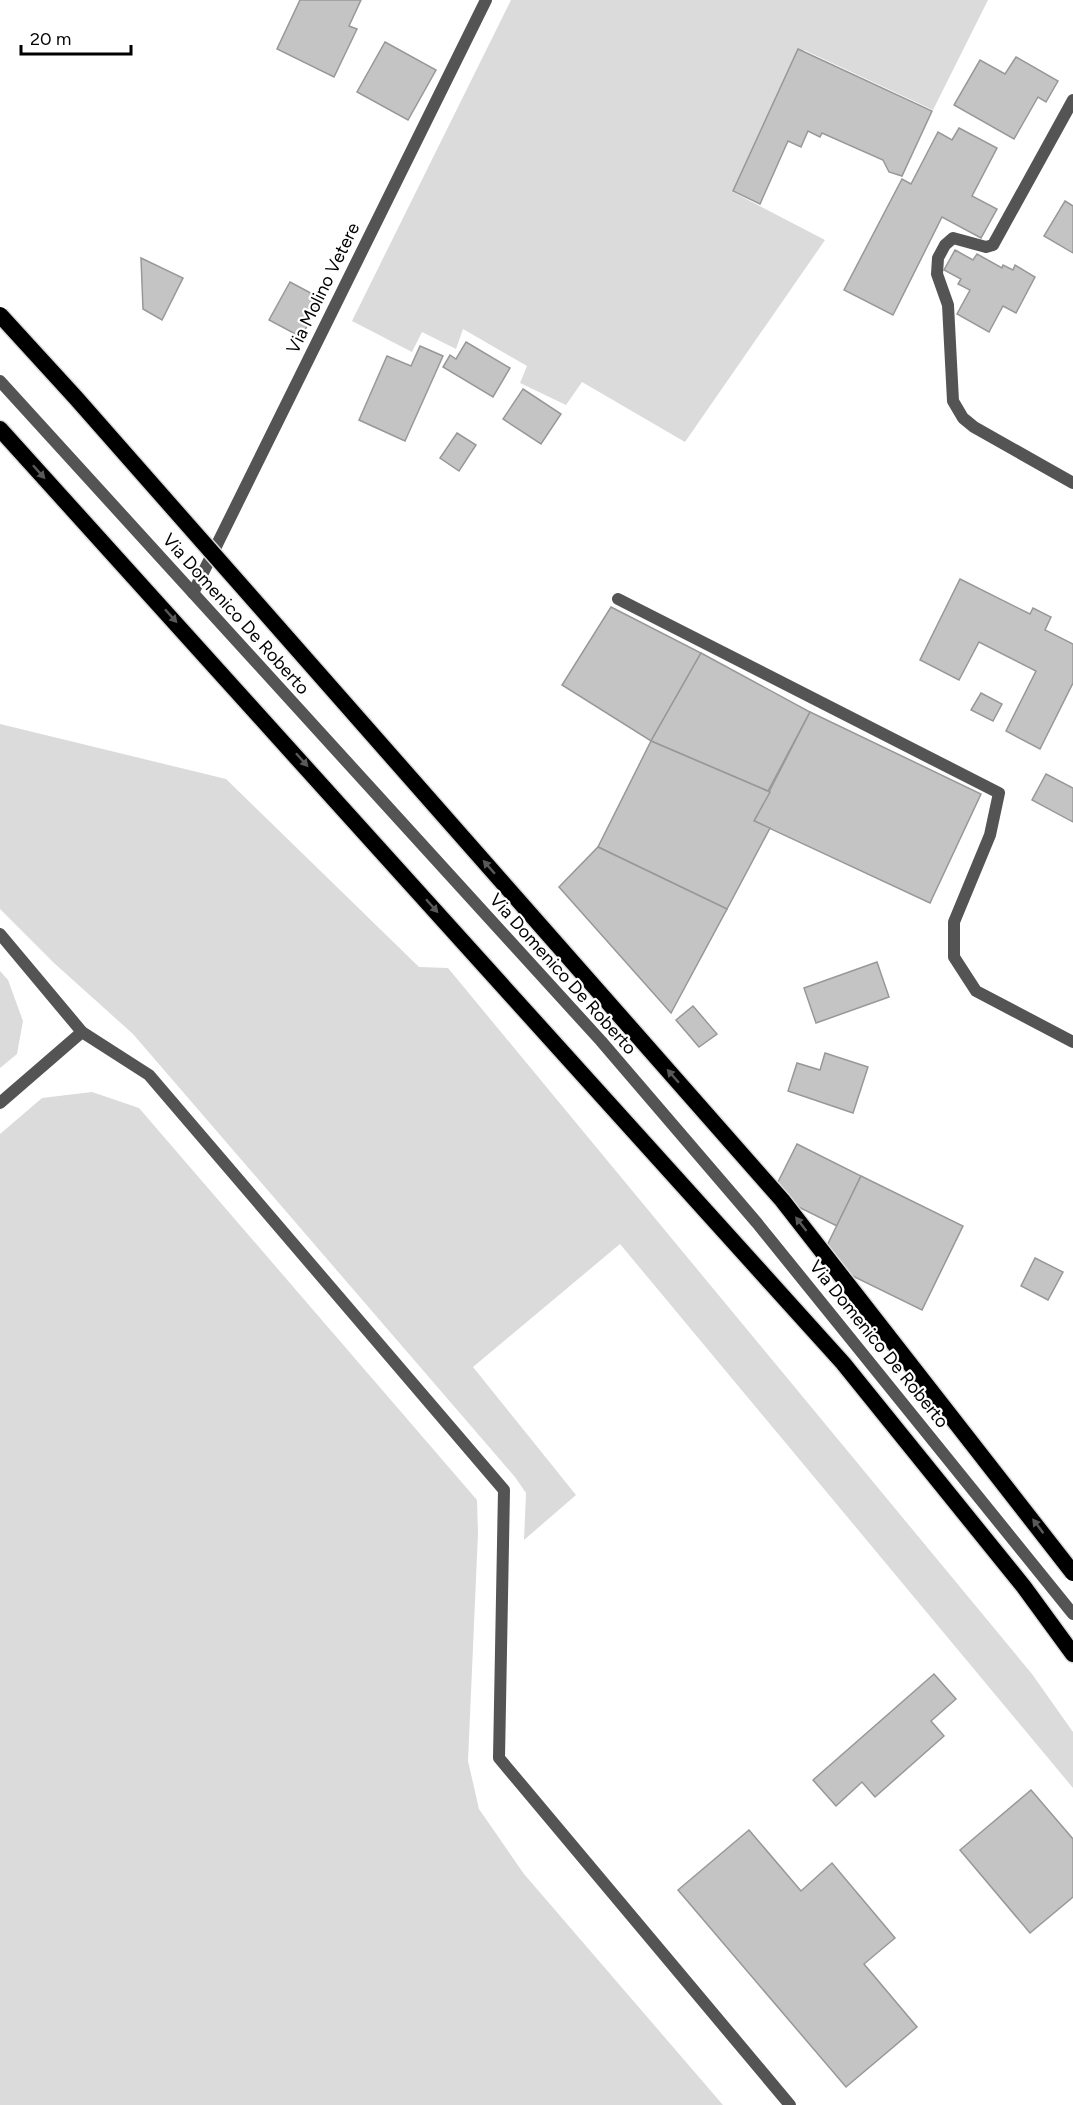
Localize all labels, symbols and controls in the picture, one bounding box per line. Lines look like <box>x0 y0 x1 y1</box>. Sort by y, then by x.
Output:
scale bar <box>21 18 130 56</box>
text: 20 m <box>30 28 71 50</box>
street label: Via Molino Vetere <box>282 219 364 357</box>
one-way arrow <box>32 464 45 479</box>
street label: Via Domenico De Roberto <box>158 529 314 699</box>
one-way arrow <box>163 609 177 623</box>
one-way arrow <box>295 753 309 768</box>
one-way arrow <box>483 860 496 875</box>
street label: Via Domenico De Roberto <box>485 889 641 1059</box>
one-way arrow <box>425 898 439 913</box>
one-way arrow <box>666 1069 680 1084</box>
one-way arrow <box>794 1216 807 1232</box>
street label: Via Domenico De Roberto <box>805 1256 953 1432</box>
one-way arrow <box>1032 1519 1044 1534</box>

